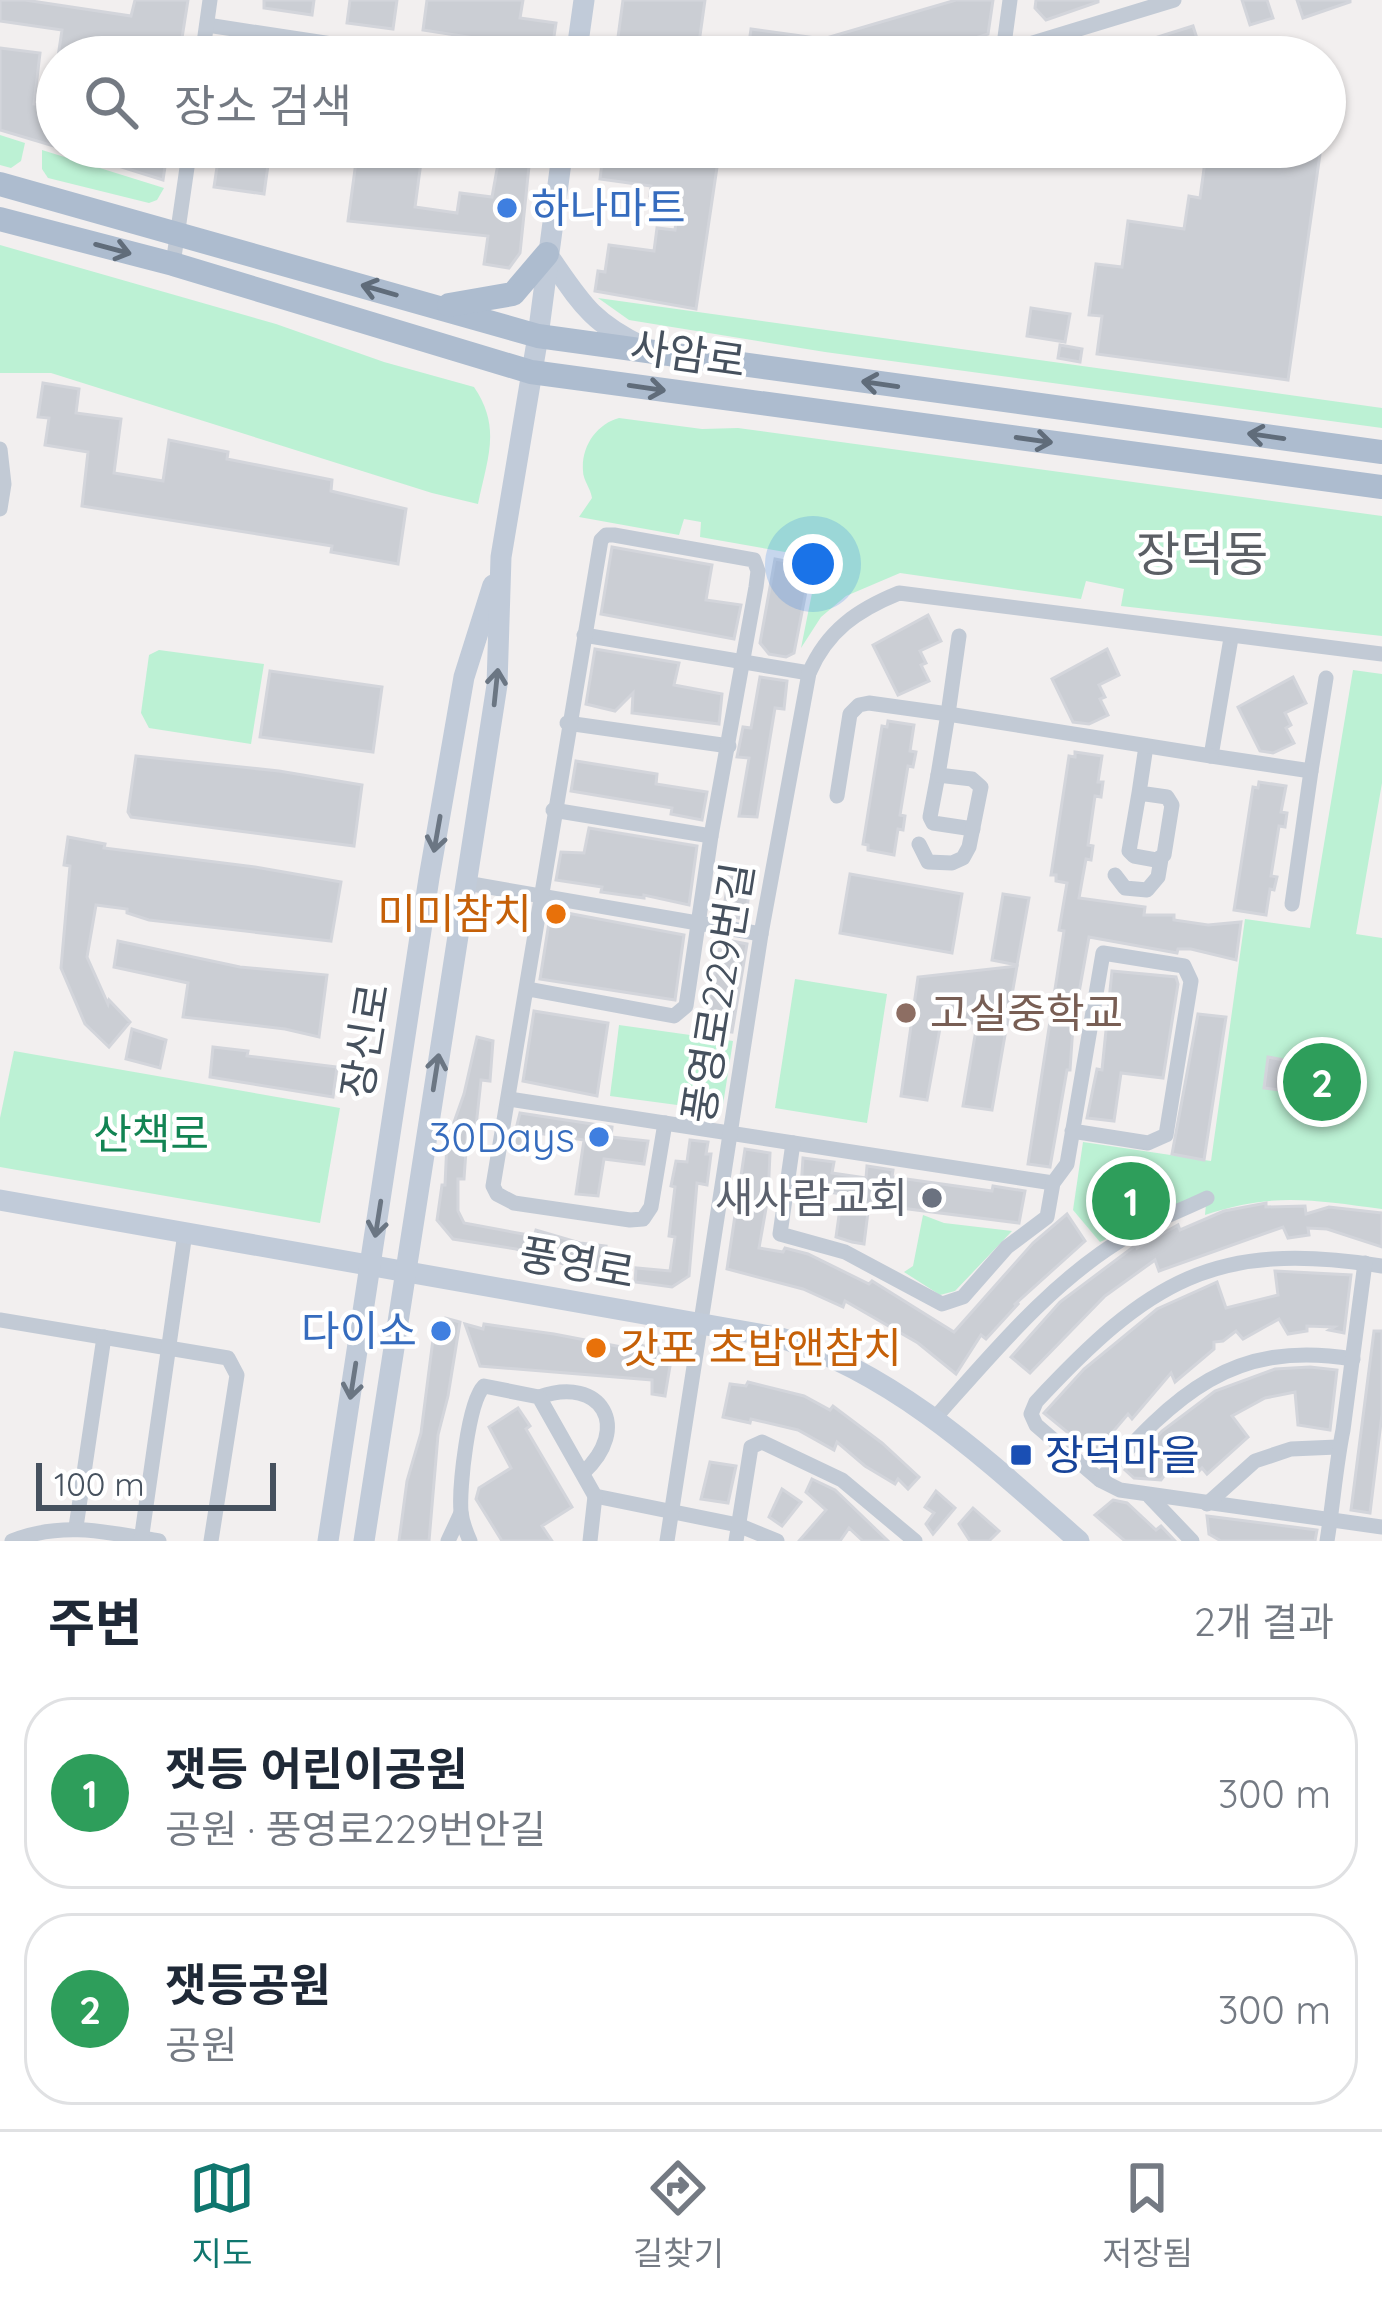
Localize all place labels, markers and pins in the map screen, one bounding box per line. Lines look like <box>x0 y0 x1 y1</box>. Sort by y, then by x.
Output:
place label: 하나마트 <box>531 181 686 234</box>
marker: 하나마트 <box>494 195 520 221</box>
place label: 미미참치 <box>377 887 532 940</box>
marker: 미미참치 <box>543 901 569 927</box>
place label: 고실중학교 <box>930 986 1123 1039</box>
marker: 고실중학교 <box>893 1000 919 1026</box>
pin: 2 <box>1283 1037 1361 1127</box>
place label: 30Days <box>429 1110 575 1163</box>
marker: 30Days <box>586 1124 612 1150</box>
pin: 1 <box>1092 1156 1170 1246</box>
place label: 새사람교회 <box>715 1171 908 1224</box>
marker: 새사람교회 <box>919 1185 945 1211</box>
place label: 다이소 <box>301 1304 417 1357</box>
marker: 다이소 <box>428 1318 454 1344</box>
place label: 갓포 초밥앤참치 <box>620 1321 902 1374</box>
marker: 갓포 초밥앤참치 <box>583 1335 609 1361</box>
place label: 장덕마을 <box>1045 1428 1200 1481</box>
marker: 장덕마을 <box>1008 1442 1034 1468</box>

